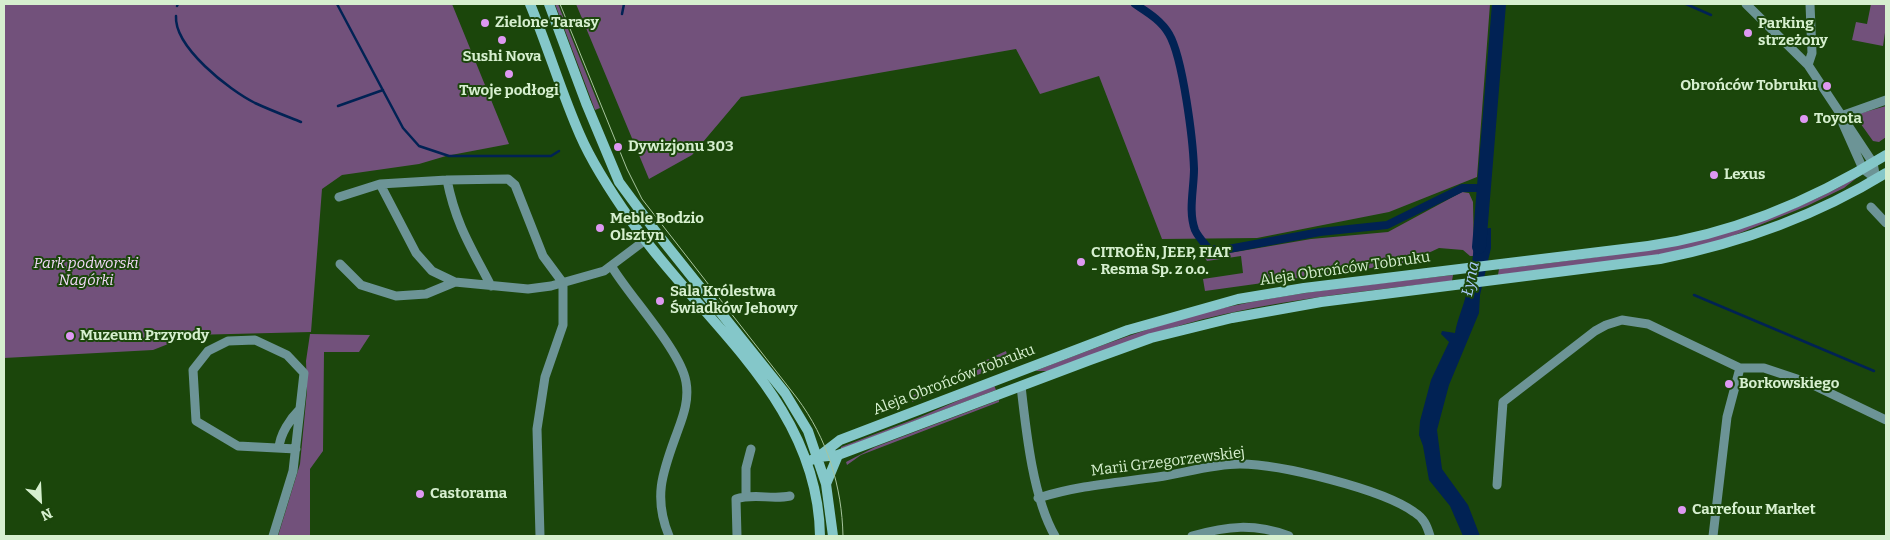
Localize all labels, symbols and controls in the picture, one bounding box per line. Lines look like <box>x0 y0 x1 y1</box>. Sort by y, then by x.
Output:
place label: Zielone Tarasy <box>495 14 599 32</box>
place label: Parking strzeżony <box>1758 15 1828 50</box>
marker: Zielone Tarasy <box>479 17 491 29</box>
marker: Parking strzeżony <box>1742 27 1754 39</box>
marker: Sushi Nova <box>496 34 508 46</box>
place label: Sushi Nova <box>463 48 541 66</box>
marker: Twoje podłogi <box>503 68 515 80</box>
place label: Obrońców Tobruku <box>1680 77 1817 95</box>
marker: Obrońców Tobruku <box>1821 80 1833 92</box>
place label: Twoje podłogi <box>459 82 559 100</box>
place label: Toyota <box>1814 110 1862 128</box>
marker: Toyota <box>1798 113 1810 125</box>
place label: Dywizjonu 303 <box>628 138 734 156</box>
marker: Dywizjonu 303 <box>612 141 624 153</box>
place label: Lexus <box>1724 166 1765 184</box>
marker: Lexus <box>1708 169 1720 181</box>
place label: Meble Bodzio Olsztyn <box>610 210 704 245</box>
marker: Meble Bodzio Olsztyn <box>594 222 606 234</box>
place label: CITROËN, JEEP, FIAT - Resma Sp. z o.o. <box>1091 244 1231 279</box>
street label: Aleja Obrońców Tobruku <box>1259 248 1431 290</box>
park label: Park podworski Nagórki <box>34 255 138 290</box>
marker: CITROËN, JEEP, FIAT - Resma Sp. z o.o. <box>1075 256 1087 268</box>
water label: Łyna <box>1458 260 1484 298</box>
place label: Sala Królestwa Świadków Jehowy <box>670 283 798 318</box>
marker: Sala Królestwa Świadków Jehowy <box>654 295 666 307</box>
place label: Muzeum Przyrody <box>80 327 209 345</box>
marker: Muzeum Przyrody <box>64 330 76 342</box>
street label: Aleja Obrońców Tobruku <box>871 341 1037 419</box>
place label: Borkowskiego <box>1739 375 1839 393</box>
marker: Borkowskiego <box>1723 378 1735 390</box>
street label: Marii Grzegorzewskiej <box>1090 444 1246 480</box>
north arrow <box>15 475 65 525</box>
place label: Castorama <box>430 485 507 503</box>
marker: Castorama <box>414 488 426 500</box>
place label: Carrefour Market <box>1692 501 1816 519</box>
text: N <box>38 504 55 524</box>
marker: Carrefour Market <box>1676 504 1688 516</box>

